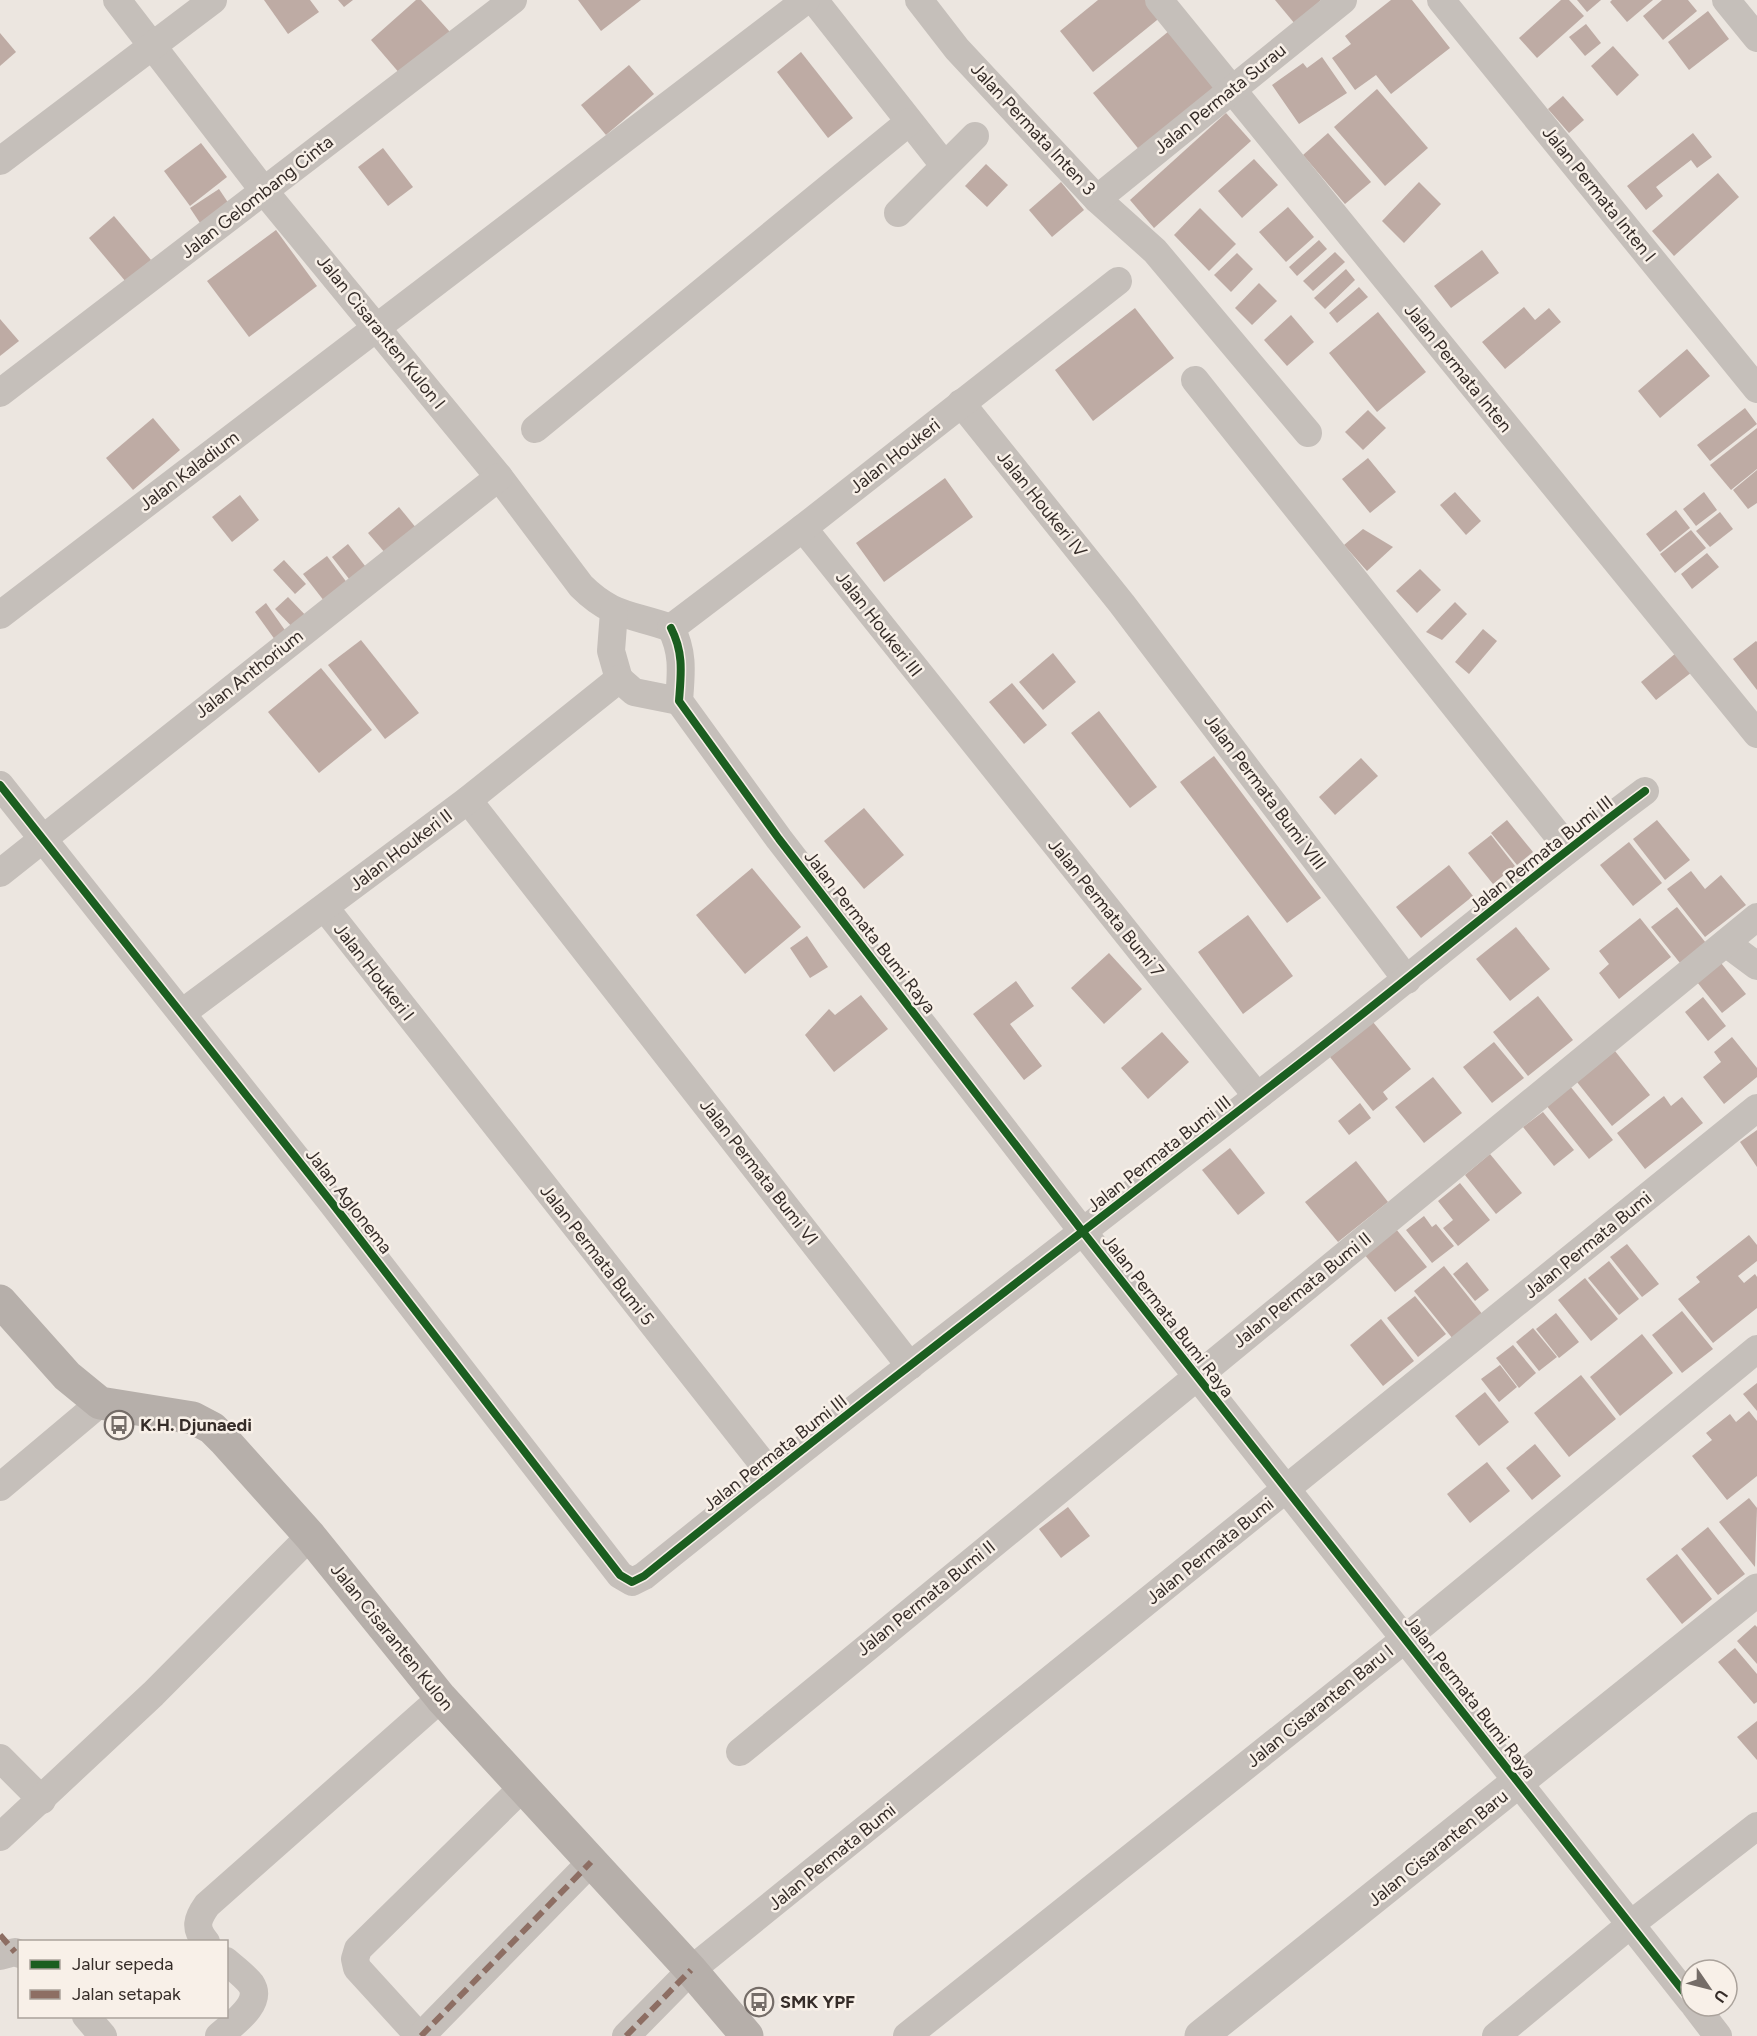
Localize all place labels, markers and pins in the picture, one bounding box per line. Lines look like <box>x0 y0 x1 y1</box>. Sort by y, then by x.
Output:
bus stop icon: K.H. Djunaedi <box>103 1409 135 1441</box>
place label: K.H. Djunaedi <box>140 1414 252 1436</box>
bus stop icon: SMK YPF <box>743 1986 775 2018</box>
place label: SMK YPF <box>780 1991 855 2013</box>

